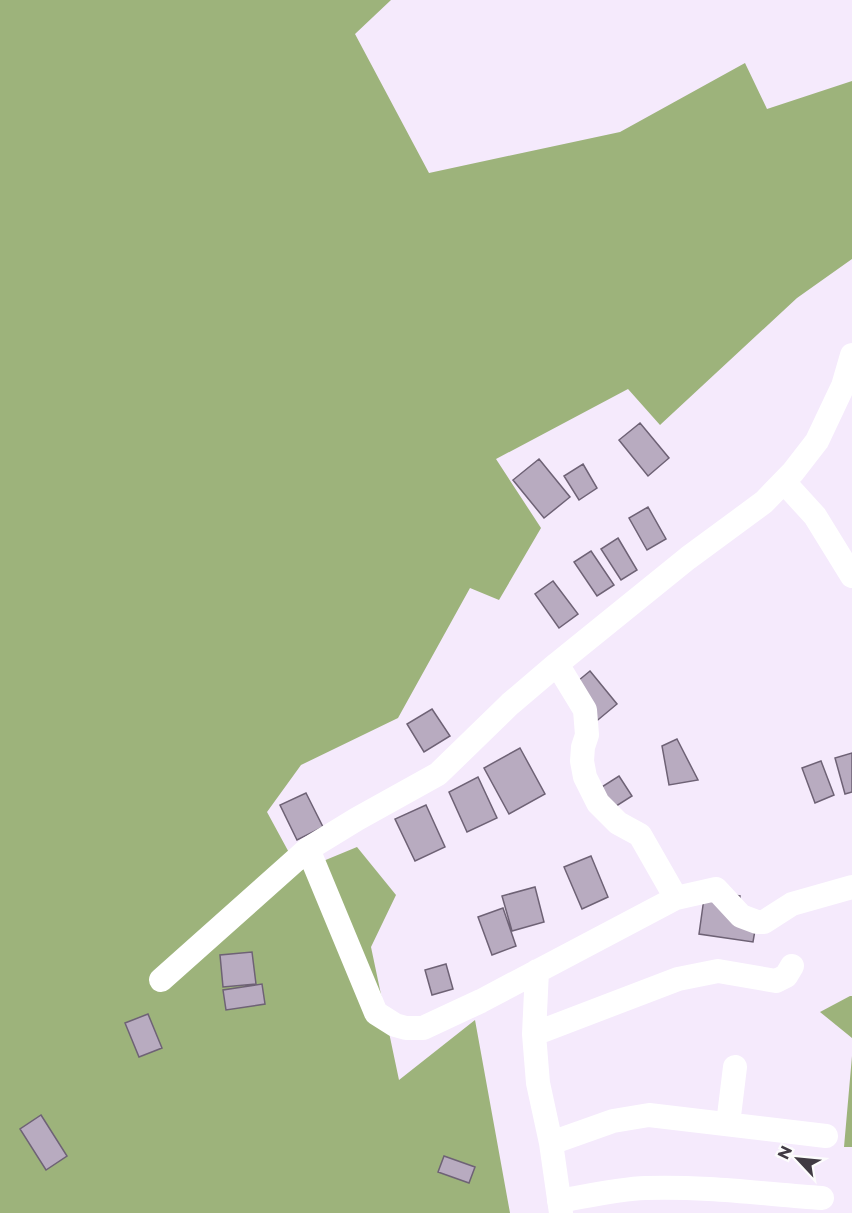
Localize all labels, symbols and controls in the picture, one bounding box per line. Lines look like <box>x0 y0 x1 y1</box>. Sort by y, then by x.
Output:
north arrow <box>768 1129 828 1189</box>
text: N <box>774 1143 796 1163</box>

